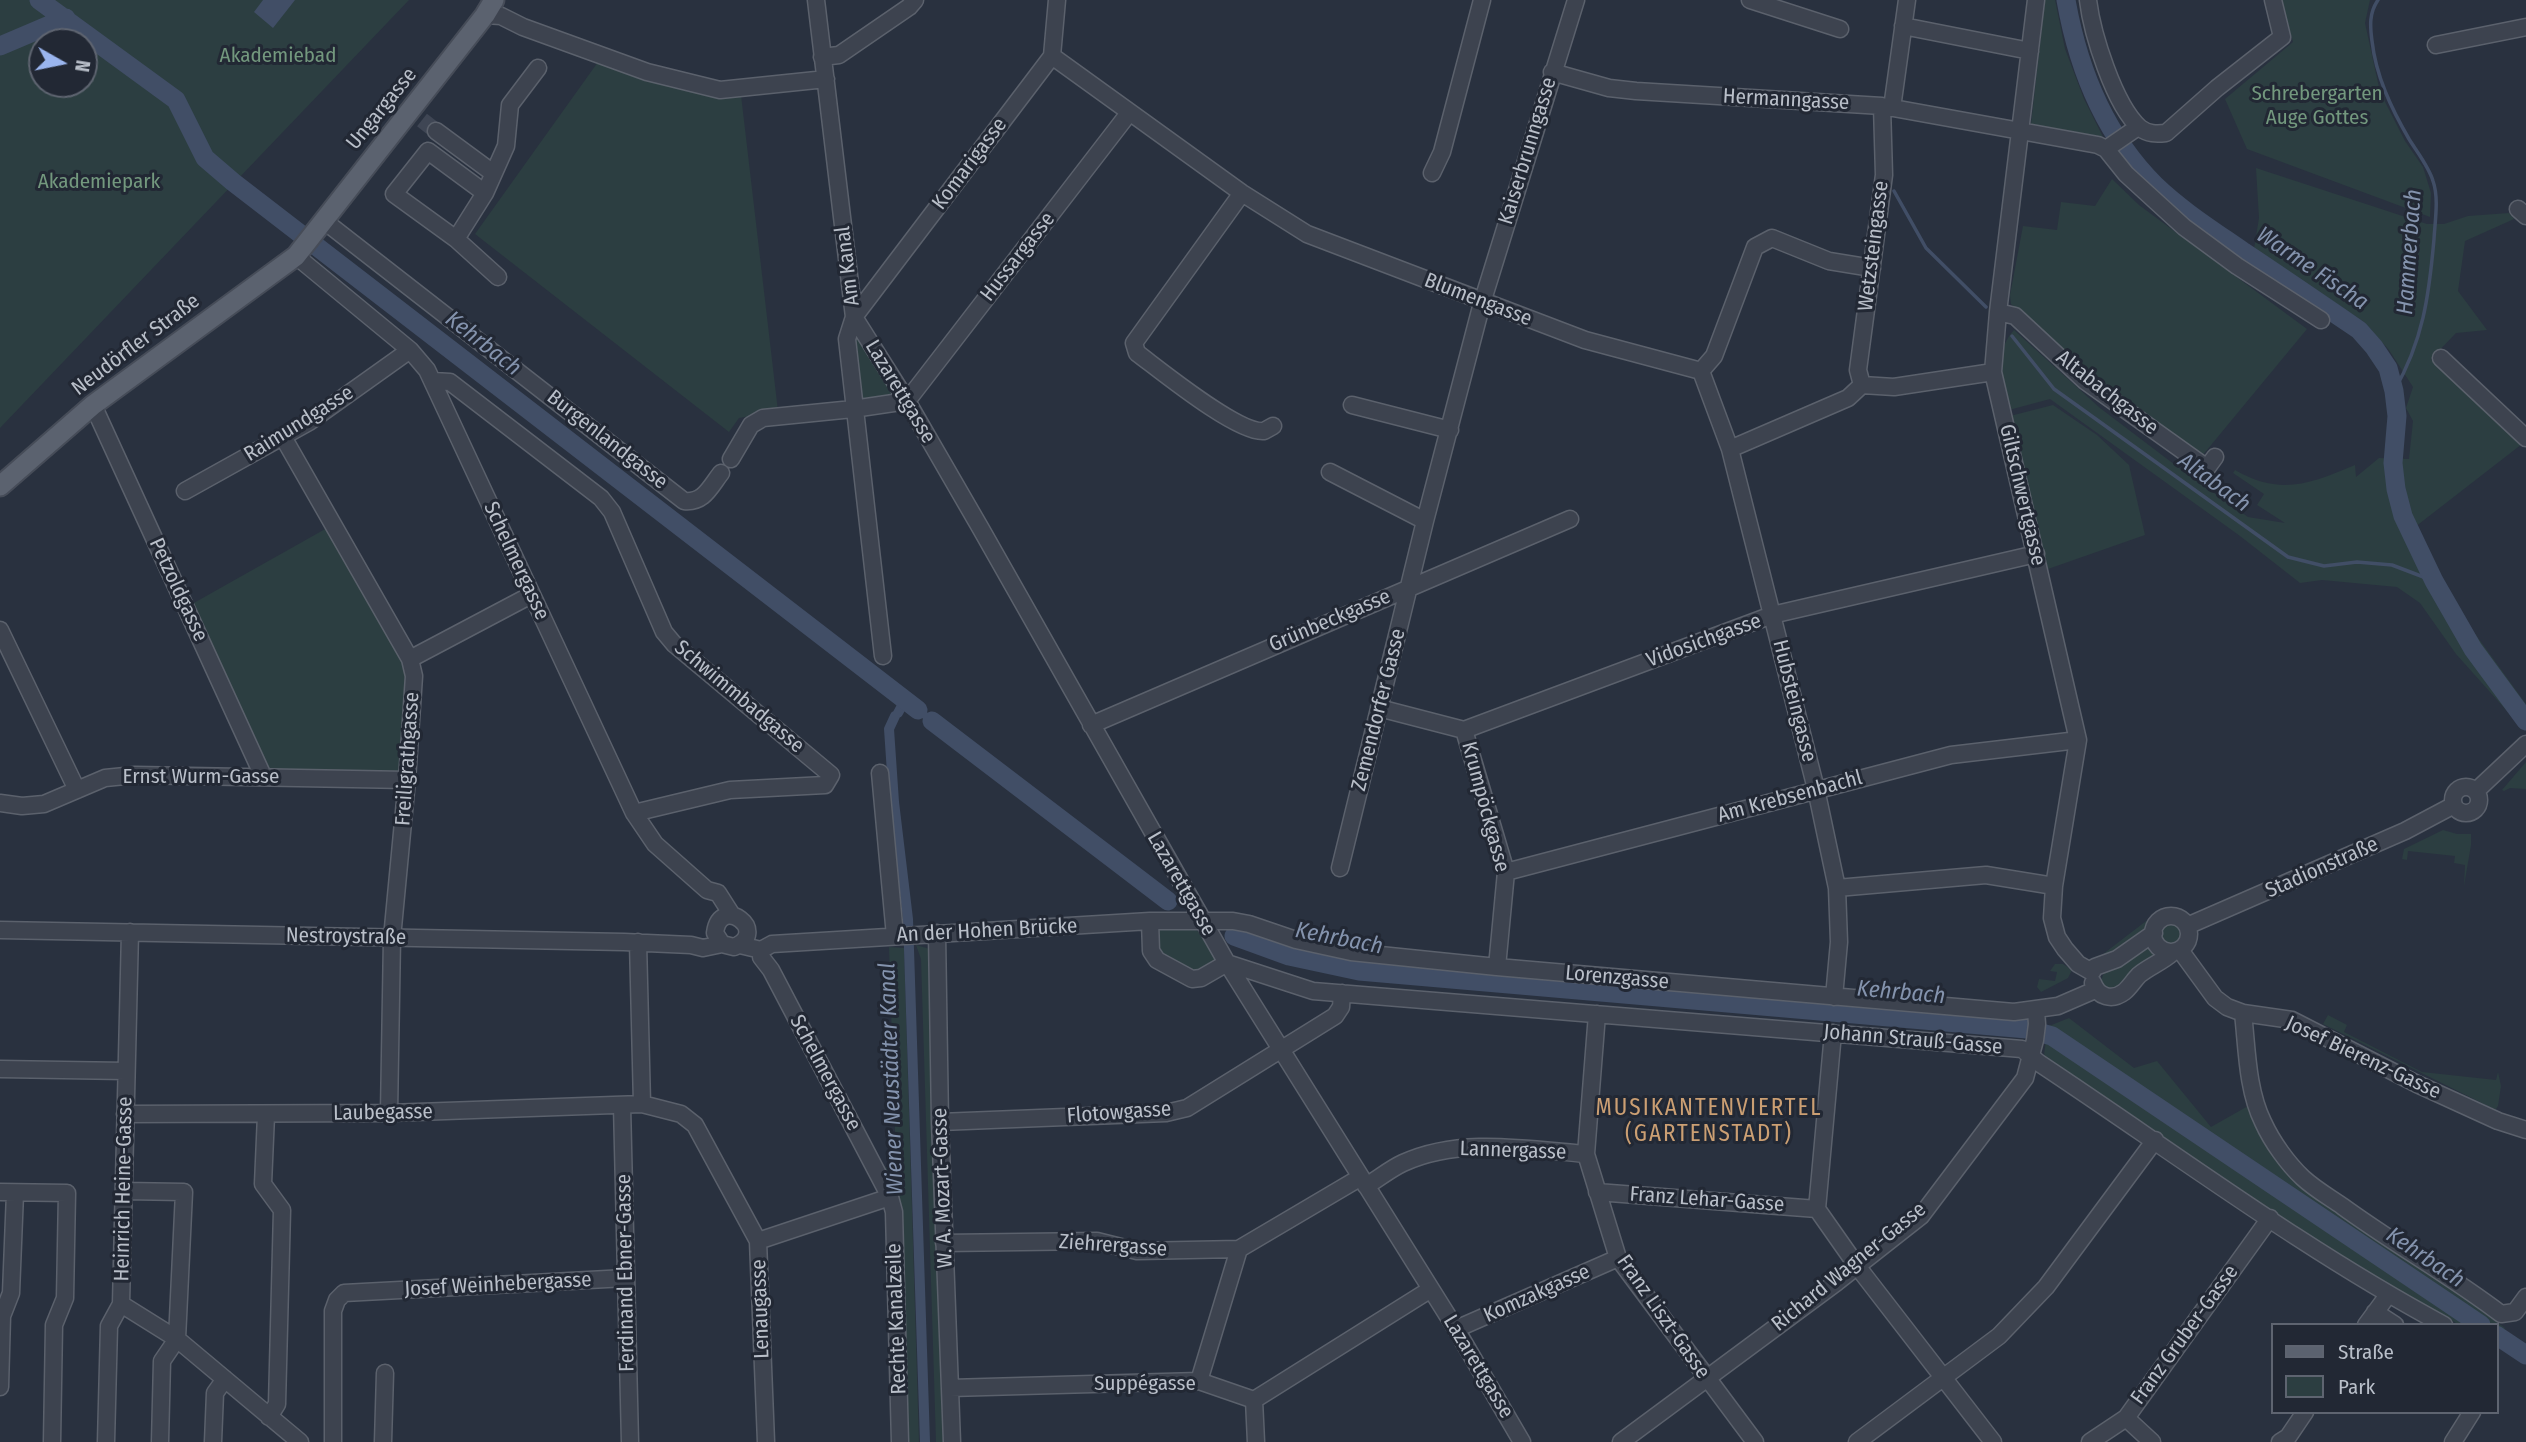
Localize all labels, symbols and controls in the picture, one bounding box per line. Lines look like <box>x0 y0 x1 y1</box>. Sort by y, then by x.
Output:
north arrow <box>28 28 98 98</box>
park label: Akademiebad <box>220 43 336 69</box>
text: N <box>70 59 95 73</box>
street label: Ungargasse <box>341 63 423 155</box>
street label: Kaiserbrunngasse <box>1494 74 1562 228</box>
park label: Schrebergarten Auge Gottes <box>2251 81 2383 131</box>
street label: Hermanngasse <box>1722 84 1850 116</box>
street label: Komarigasse <box>927 113 1013 215</box>
park label: Akademiepark <box>38 169 160 195</box>
street label: Wetzsteingasse <box>1854 179 1894 313</box>
water label: Hammerbach <box>2392 188 2428 316</box>
street label: Hussargasse <box>975 207 1061 307</box>
water label: Warme Fischa <box>2251 221 2373 317</box>
street label: Am Kanal <box>831 225 865 307</box>
street label: Blumengasse <box>1421 268 1535 332</box>
street label: Neudörfler Straße <box>67 289 205 401</box>
water label: Kehrbach <box>440 306 526 382</box>
street label: Lazarettgasse <box>859 336 941 448</box>
street label: Altabachgasse <box>2051 345 2163 441</box>
street label: Raimundgasse <box>240 380 358 468</box>
street label: Burgenlandgasse <box>542 385 672 495</box>
street label: Giltschwertgasse <box>1993 422 2051 568</box>
water label: Altabach <box>2172 447 2256 519</box>
street label: Schelmergasse <box>478 498 554 624</box>
street label: Petzoldgasse <box>143 534 213 646</box>
street label: Grünbeckgasse <box>1266 584 1394 658</box>
street label: Vidosichgasse <box>1643 609 1765 673</box>
street label: Zemendorfer Gasse <box>1347 626 1411 794</box>
street label: Schwimmbadgasse <box>669 635 809 759</box>
street label: Hubsteingasse <box>1767 637 1821 765</box>
street label: Freiligrathgasse <box>391 691 425 827</box>
street label: Krumpöckgasse <box>1455 739 1515 875</box>
street label: Ernst Wurm-Gasse <box>123 764 279 790</box>
street label: Am Krebsenbachl <box>1715 766 1865 828</box>
street label: Lazarettgasse <box>1141 827 1221 941</box>
street label: Stadionstraße <box>2262 832 2382 904</box>
street label: An der Hohen Brücke <box>896 914 1078 948</box>
water label: Kehrbach <box>1293 917 1385 961</box>
street label: Nestroystraße <box>286 923 406 951</box>
street label: Lorenzgasse <box>1564 961 1670 995</box>
water label: Wiener Neustädter Kanal <box>874 962 910 1196</box>
water label: Kehrbach <box>1856 975 1946 1011</box>
street label: Schelmergasse <box>784 1011 866 1135</box>
street label: Josef Bierenz-Gasse <box>2281 1011 2445 1105</box>
street label: Johann Strauß-Gasse <box>1822 1020 2004 1060</box>
district label: MUSIKANTENVIERTEL (GARTENSTADT) <box>1598 1095 1820 1149</box>
street label: Heinrich Heine-Gasse <box>110 1096 138 1282</box>
street label: Flotowgasse <box>1066 1097 1172 1129</box>
street label: Laubegasse <box>333 1100 433 1126</box>
street label: W. A. Mozart-Gasse <box>928 1107 958 1269</box>
street label: Lannergasse <box>1459 1137 1567 1165</box>
street label: Ferdinand Ebner-Gasse <box>612 1174 640 1372</box>
street label: Franz Lehar-Gasse <box>1629 1182 1785 1218</box>
street label: Richard Wagner-Gasse <box>1767 1197 1931 1337</box>
water label: Kehrbach <box>2381 1222 2469 1294</box>
street label: Ziehrergasse <box>1058 1230 1168 1262</box>
street label: Rechte Kanalzeile <box>882 1243 912 1395</box>
street label: Franz Liszt-Gasse <box>1611 1250 1715 1384</box>
street label: Lenaugasse <box>747 1259 775 1359</box>
street label: Komzakgasse <box>1480 1259 1594 1329</box>
street label: Franz Gruber-Gasse <box>2126 1260 2244 1410</box>
street label: Josef Weinhebergasse <box>404 1268 592 1302</box>
street label: Lazarettgasse <box>1437 1311 1519 1423</box>
legend <box>2270 1323 2498 1414</box>
text: Straße <box>2338 1339 2394 1365</box>
street label: Suppégasse <box>1094 1371 1196 1397</box>
text: Park <box>2338 1374 2375 1400</box>

